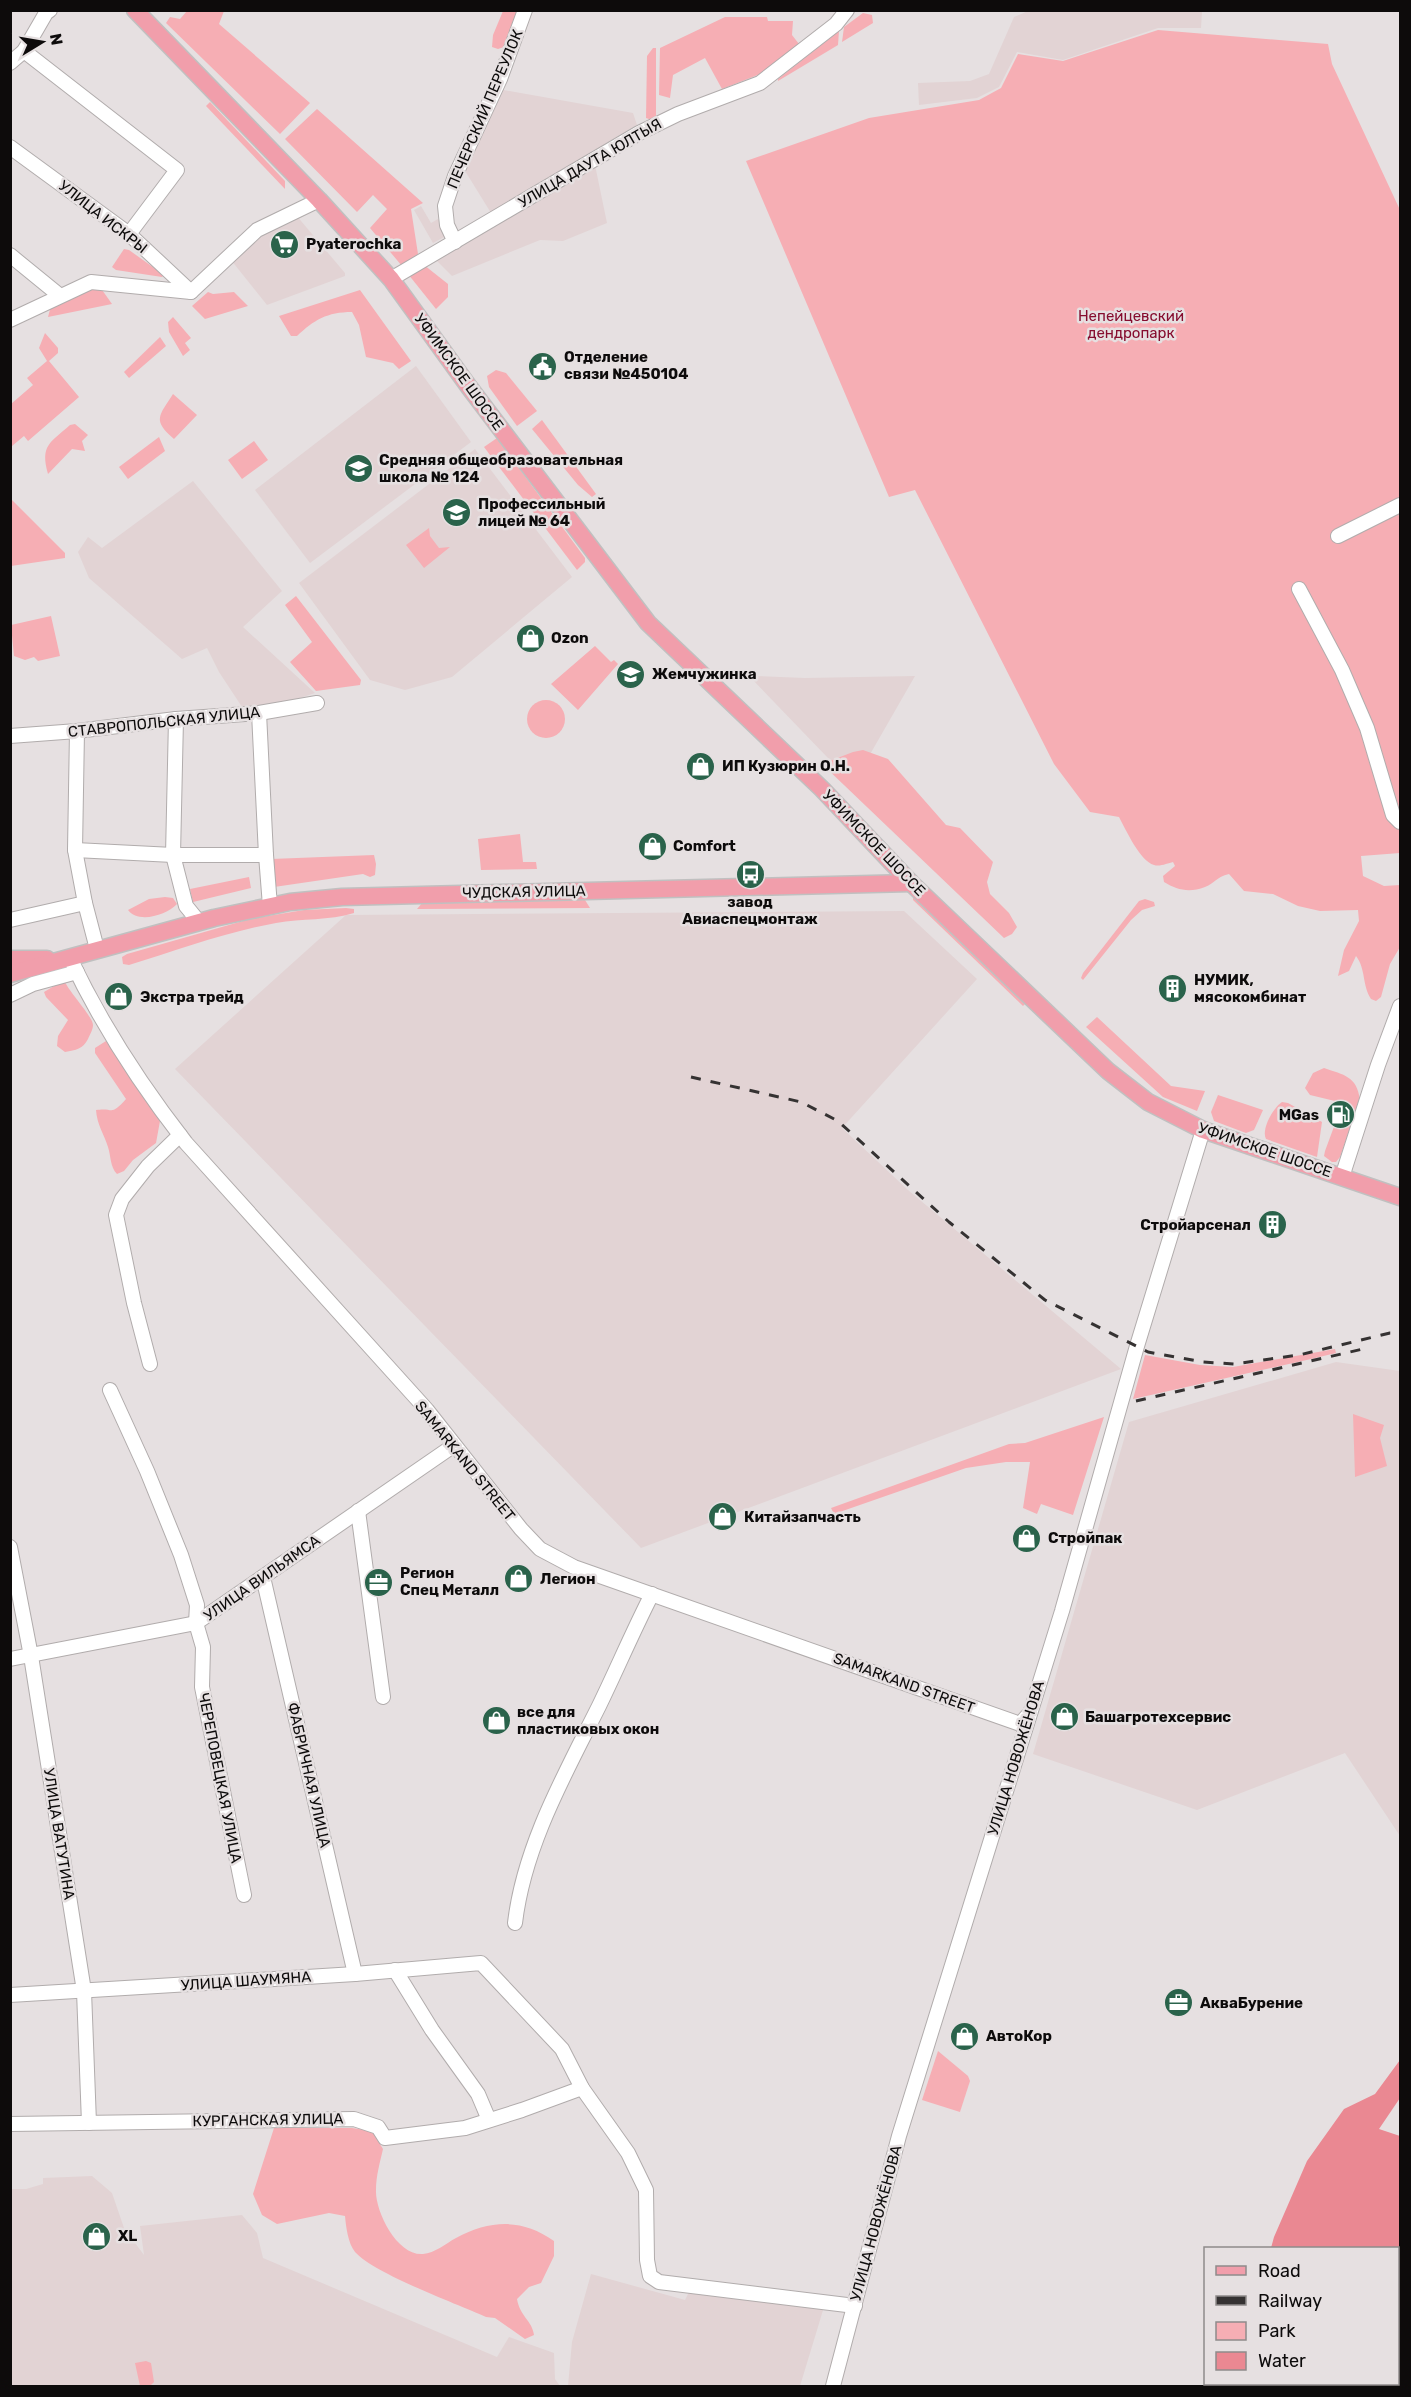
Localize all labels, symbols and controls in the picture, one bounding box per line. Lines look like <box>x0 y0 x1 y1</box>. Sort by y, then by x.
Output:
north arrow <box>12 12 72 72</box>
street label: ПЕЧЕРСКИЙ ПЕРЕУЛОК <box>443 26 527 191</box>
text: N <box>46 32 67 47</box>
street label: УЛИЦА ДАУТА ЮЛТЫЯ <box>515 115 665 211</box>
street label: УЛИЦА ИСКРЫ <box>55 177 151 257</box>
supermarket icon: Pyaterochka <box>269 228 301 260</box>
place label: Pyaterochka <box>306 235 402 253</box>
park label: Непейцевский дендропарк <box>1078 307 1184 342</box>
street label: УФИМСКОЕ ШОССЕ <box>410 310 508 434</box>
place label: Отделение связи №450104 <box>564 348 689 383</box>
public building icon: Отделение связи №450104 <box>527 350 559 382</box>
place label: Средняя общеобразовательная школа № 124 <box>379 451 623 486</box>
school or university icon: Средняя общеобразовательная школа № 124 <box>342 453 374 485</box>
place label: Профессильный лицей № 64 <box>478 495 605 530</box>
school or university icon: Профессильный лицей № 64 <box>441 497 473 529</box>
shop icon: Ozon <box>514 622 546 654</box>
place label: Ozon <box>551 629 589 647</box>
school or university icon: Жемчужинка <box>615 658 647 690</box>
place label: Жемчужинка <box>652 665 757 683</box>
street label: СТАВРОПОЛЬСКАЯ УЛИЦА <box>67 703 261 741</box>
shop icon: ИП Кузюрин О.Н. <box>685 750 717 782</box>
place label: ИП Кузюрин О.Н. <box>722 757 850 775</box>
street label: УФИМСКОЕ ШОССЕ <box>819 786 929 900</box>
shop icon: Comfort <box>636 830 668 862</box>
place label: Comfort <box>673 837 736 855</box>
bus stop icon: завод Авиаспецмонтаж <box>734 859 766 891</box>
street label: ЧУДСКАЯ УЛИЦА <box>462 882 586 902</box>
place label: завод Авиаспецмонтаж <box>682 893 818 928</box>
place label: НУМИК, мясокомбинат <box>1194 971 1307 1006</box>
building icon: НУМИК, мясокомбинат <box>1157 973 1189 1005</box>
shop icon: Экстра трейд <box>103 981 135 1013</box>
place label: Экстра трейд <box>140 988 244 1006</box>
fuel station icon: MGas <box>1324 1099 1356 1131</box>
place label: MGas <box>1279 1106 1319 1124</box>
street label: УФИМСКОЕ ШОССЕ <box>1196 1119 1334 1181</box>
building icon: Стройарсенал <box>1256 1209 1288 1241</box>
place label: Стройарсенал <box>1140 1216 1251 1234</box>
street label: SAMARKAND STREET <box>411 1397 519 1525</box>
shop icon: Китайзапчасть <box>707 1501 739 1533</box>
place label: Китайзапчасть <box>744 1508 861 1526</box>
shop icon: Стройпак <box>1011 1522 1043 1554</box>
place label: Стройпак <box>1048 1529 1122 1547</box>
street label: УЛИЦА ВИЛЬЯМСА <box>201 1531 323 1625</box>
shop icon: Легион <box>503 1563 535 1595</box>
place label: Регион Спец Металл <box>400 1564 499 1599</box>
office icon: Регион Спец Металл <box>363 1566 395 1598</box>
place label: Легион <box>540 1570 596 1588</box>
street label: SAMARKAND STREET <box>831 1649 977 1717</box>
street label: УЛИЦА НОВОЖЁНОВА <box>984 1679 1048 1837</box>
street label: ЧЕРЕПОВЕЦКАЯ УЛИЦА <box>195 1691 245 1865</box>
street label: ФАБРИЧНАЯ УЛИЦА <box>284 1701 334 1849</box>
shop icon: Башагротехсервис <box>1048 1701 1080 1733</box>
place label: все для пластиковых окон <box>517 1703 659 1738</box>
shop icon: все для пластиковых окон <box>480 1705 512 1737</box>
place label: Башагротехсервис <box>1085 1708 1231 1726</box>
street label: УЛИЦА ВАТУТИНА <box>40 1767 78 1901</box>
street label: УЛИЦА ШАУМЯНА <box>180 1967 312 1995</box>
office icon: АкваБурение <box>1163 1987 1195 2019</box>
place label: АкваБурение <box>1200 1994 1303 2012</box>
shop icon: АвтоКор <box>949 2020 981 2052</box>
place label: АвтоКор <box>986 2027 1052 2045</box>
street label: КУРГАНСКАЯ УЛИЦА <box>192 2110 344 2130</box>
street label: УЛИЦА НОВОЖЁНОВА <box>847 2143 905 2303</box>
shop icon: XL <box>81 2220 113 2252</box>
place label: XL <box>118 2227 137 2245</box>
legend <box>1204 2247 1399 2385</box>
text: Road <box>1258 2260 1301 2282</box>
text: Railway <box>1258 2290 1322 2312</box>
text: Park <box>1258 2320 1296 2342</box>
text: Water <box>1258 2350 1306 2372</box>

